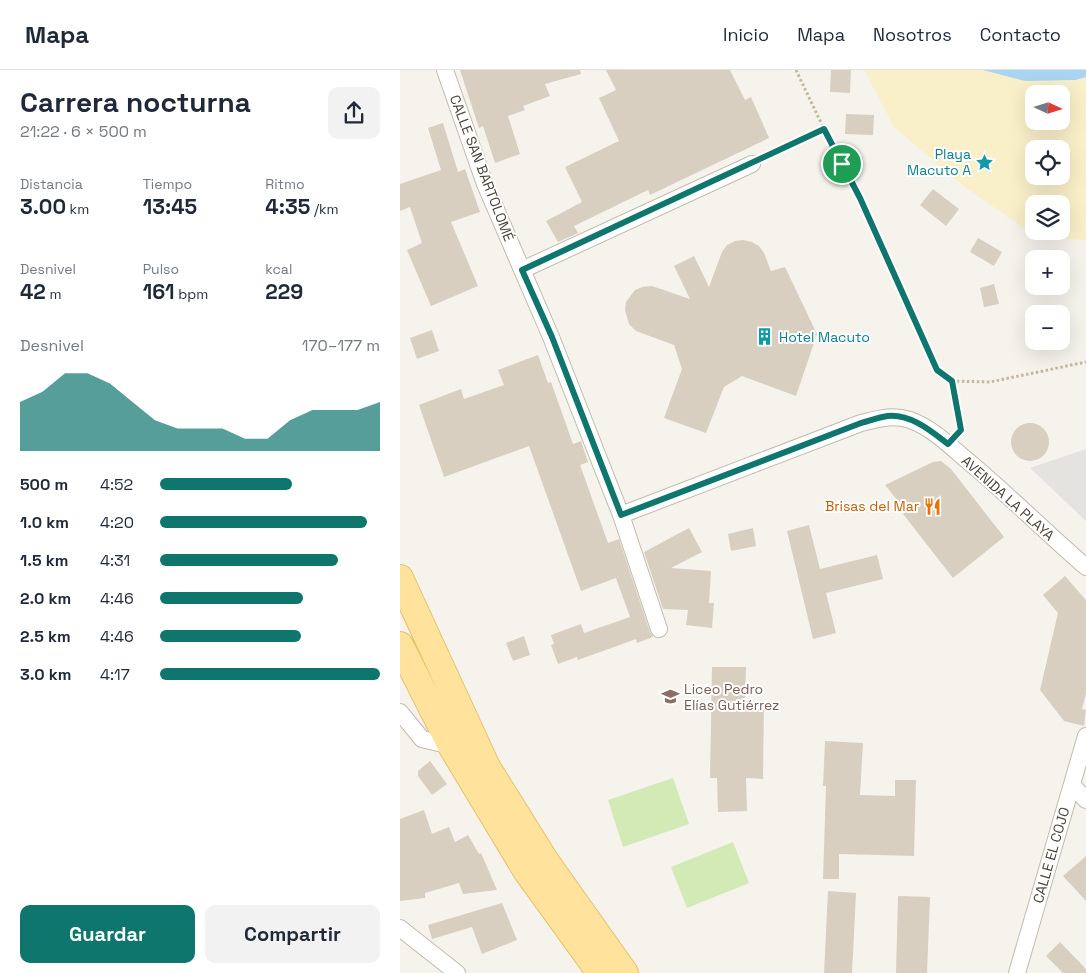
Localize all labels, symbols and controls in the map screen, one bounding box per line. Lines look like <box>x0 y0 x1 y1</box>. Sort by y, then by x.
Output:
text: Mapa <box>25 19 89 50</box>
text: Inicio <box>723 23 769 46</box>
text: Mapa <box>797 23 845 46</box>
text: Nosotros <box>873 23 952 46</box>
text: Contacto <box>980 23 1061 46</box>
text: Carrera nocturna <box>20 84 251 120</box>
north arrow <box>1025 85 1070 130</box>
map controls <box>1025 85 1070 350</box>
button: share <box>328 87 380 139</box>
street label: CALLE SAN BARTOLOMÉ <box>446 92 518 244</box>
text: 21:22 · 6 × 500 m <box>20 121 147 142</box>
button: locate <box>1025 140 1070 185</box>
pin <box>821 143 863 185</box>
place label: Playa Macuto A <box>907 145 971 179</box>
icon: arrive <box>828 150 856 178</box>
place icon: Playa Macuto A <box>975 152 995 172</box>
text: Distancia <box>20 175 83 193</box>
text: Tiempo <box>143 175 192 193</box>
text: Ritmo <box>265 175 305 193</box>
text: 3.00 <box>20 193 66 220</box>
text: 13:45 <box>143 193 197 220</box>
text: 4:35 <box>265 193 310 220</box>
button: layers <box>1025 195 1070 240</box>
text: km <box>66 200 89 218</box>
text: /km <box>310 200 339 218</box>
button: + <box>1025 250 1070 295</box>
text: Desnivel <box>20 260 76 278</box>
text: Pulso <box>143 260 179 278</box>
text: kcal <box>265 260 292 278</box>
text: 42 <box>20 278 46 305</box>
text: 161 <box>143 278 175 305</box>
text: 229 <box>265 278 303 305</box>
text: m <box>46 285 61 303</box>
text: bpm <box>175 285 208 303</box>
button: − <box>1025 305 1070 350</box>
building icon: Hotel Macuto <box>755 327 775 347</box>
place label: Hotel Macuto <box>779 328 870 346</box>
text: Desnivel <box>20 335 84 356</box>
text: 170–177 m <box>302 335 380 356</box>
street label: AVENIDA LA PLAYA <box>958 452 1058 545</box>
text: 500 m <box>20 474 68 495</box>
text: 4:52 <box>100 474 133 495</box>
restaurant icon: Brisas del Mar <box>923 496 943 516</box>
place label: Brisas del Mar <box>825 497 919 515</box>
text: 1.0 km <box>20 512 69 533</box>
text: 4:20 <box>100 512 134 533</box>
text: 1.5 km <box>20 550 68 571</box>
text: 4:31 <box>100 550 130 571</box>
text: 2.0 km <box>20 588 71 609</box>
text: 4:46 <box>100 588 134 609</box>
text: 2.5 km <box>20 626 71 647</box>
text: 4:46 <box>100 626 134 647</box>
text: 3.0 km <box>20 664 71 685</box>
text: 4:17 <box>100 664 130 685</box>
place label: Liceo Pedro Elías Gutiérrez <box>684 680 779 714</box>
school or university icon: Liceo Pedro Elías Gutiérrez <box>660 687 680 707</box>
street label: CALLE EL COJO <box>1029 805 1073 905</box>
button: Guardar <box>20 905 195 963</box>
button: Compartir <box>205 905 380 963</box>

